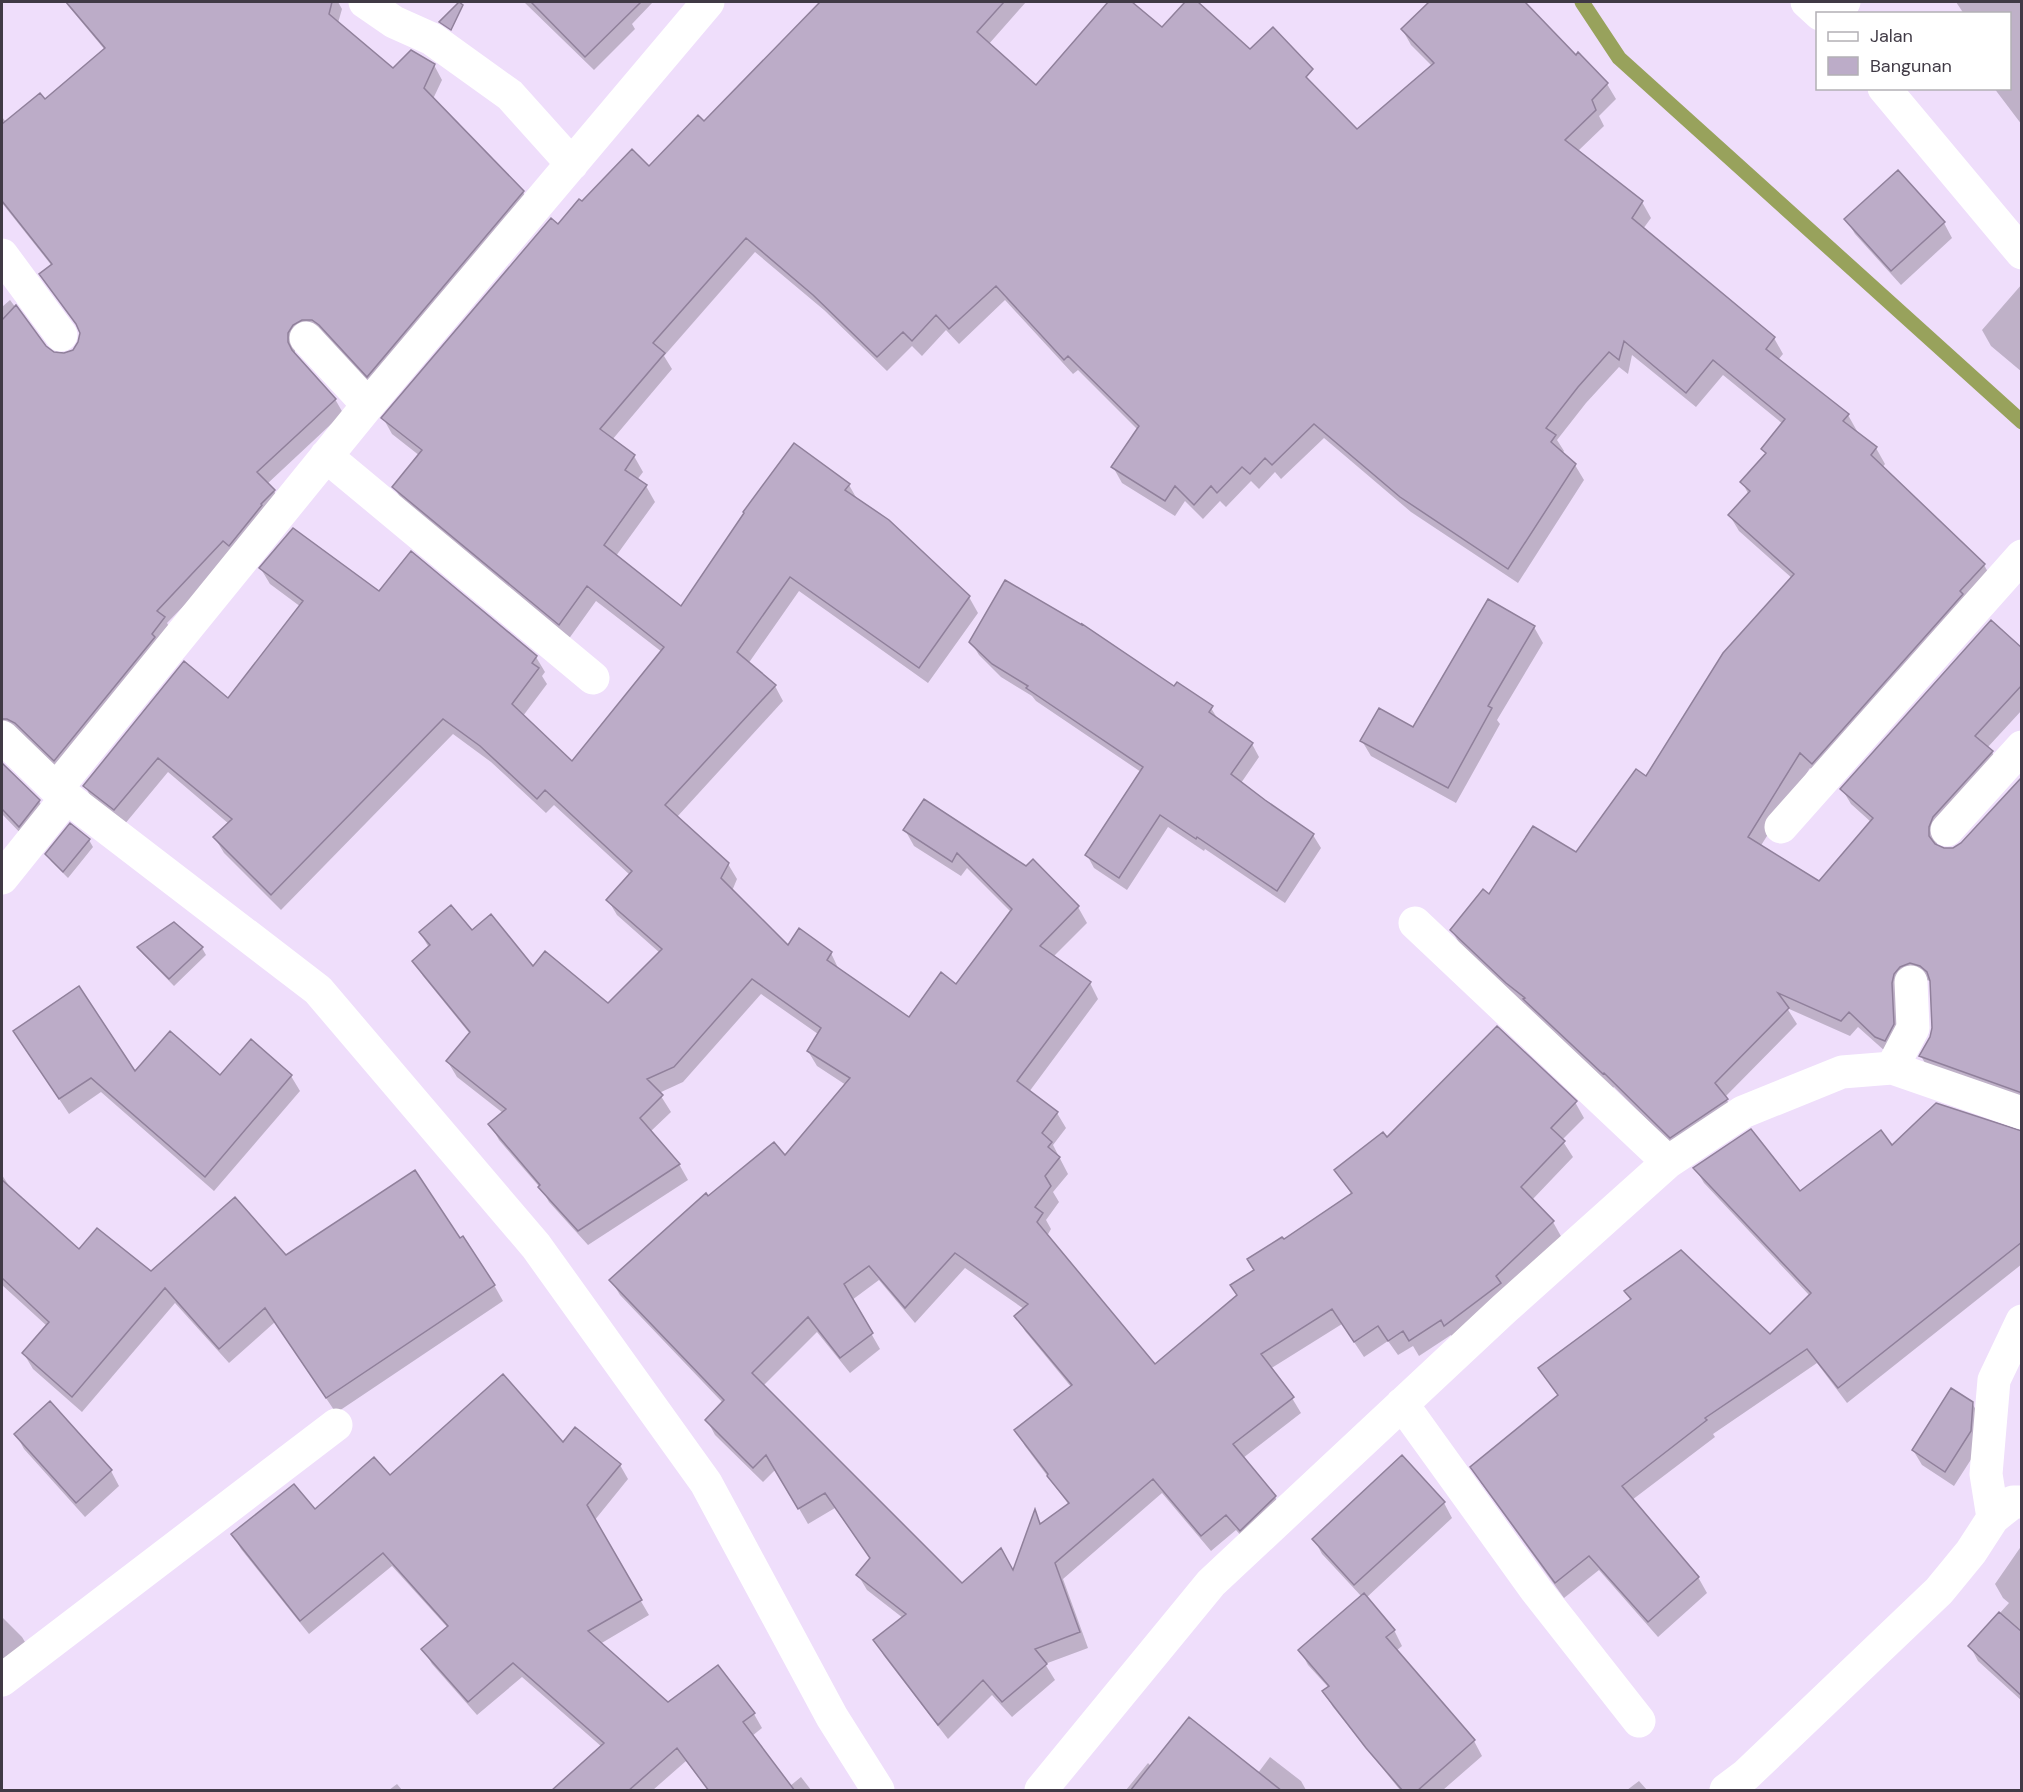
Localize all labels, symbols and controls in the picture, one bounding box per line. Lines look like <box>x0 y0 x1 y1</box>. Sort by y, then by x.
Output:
legend <box>1816 12 2011 90</box>
text: Jalan <box>1870 24 1913 48</box>
text: Bangunan <box>1870 54 1952 78</box>

